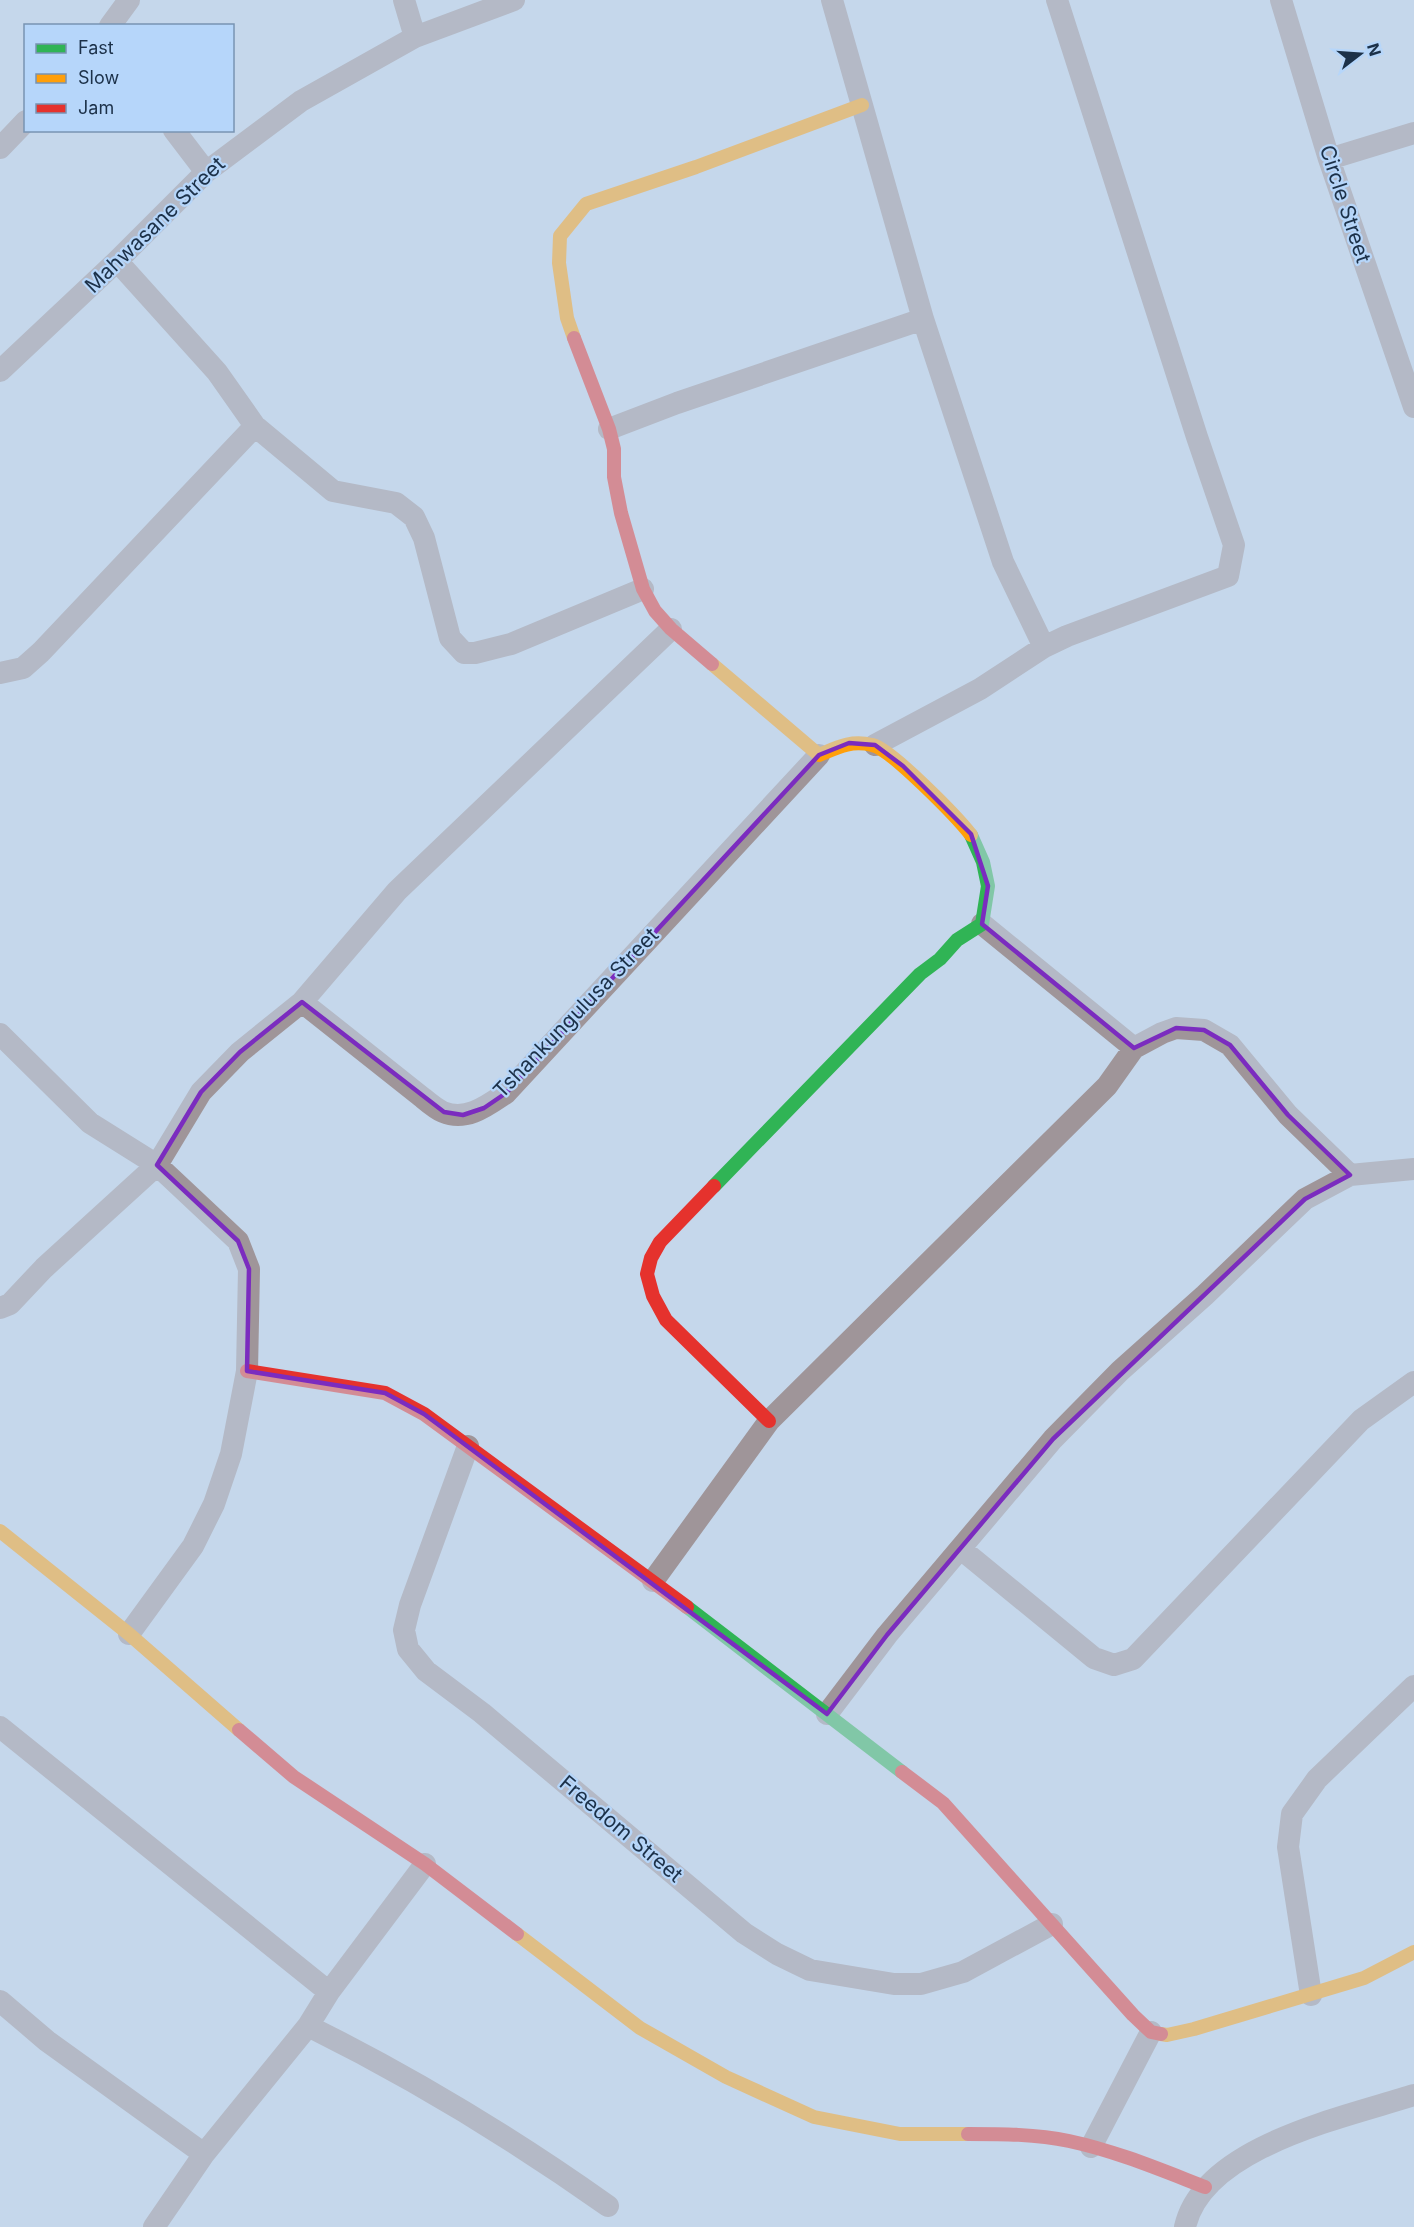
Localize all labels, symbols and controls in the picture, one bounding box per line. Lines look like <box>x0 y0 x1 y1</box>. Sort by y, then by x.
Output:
legend <box>24 24 234 132</box>
north arrow <box>1330 24 1390 84</box>
text: Fast <box>78 37 114 58</box>
text: N <box>1363 41 1386 58</box>
text: Slow <box>78 67 119 88</box>
text: Jam <box>78 97 114 118</box>
street label: Circle Street <box>1315 142 1376 266</box>
street label: Mahwasane Street <box>79 151 230 298</box>
street label: Tshankungulusa Street <box>488 922 664 1103</box>
street label: Freedom Street <box>555 1770 688 1887</box>

